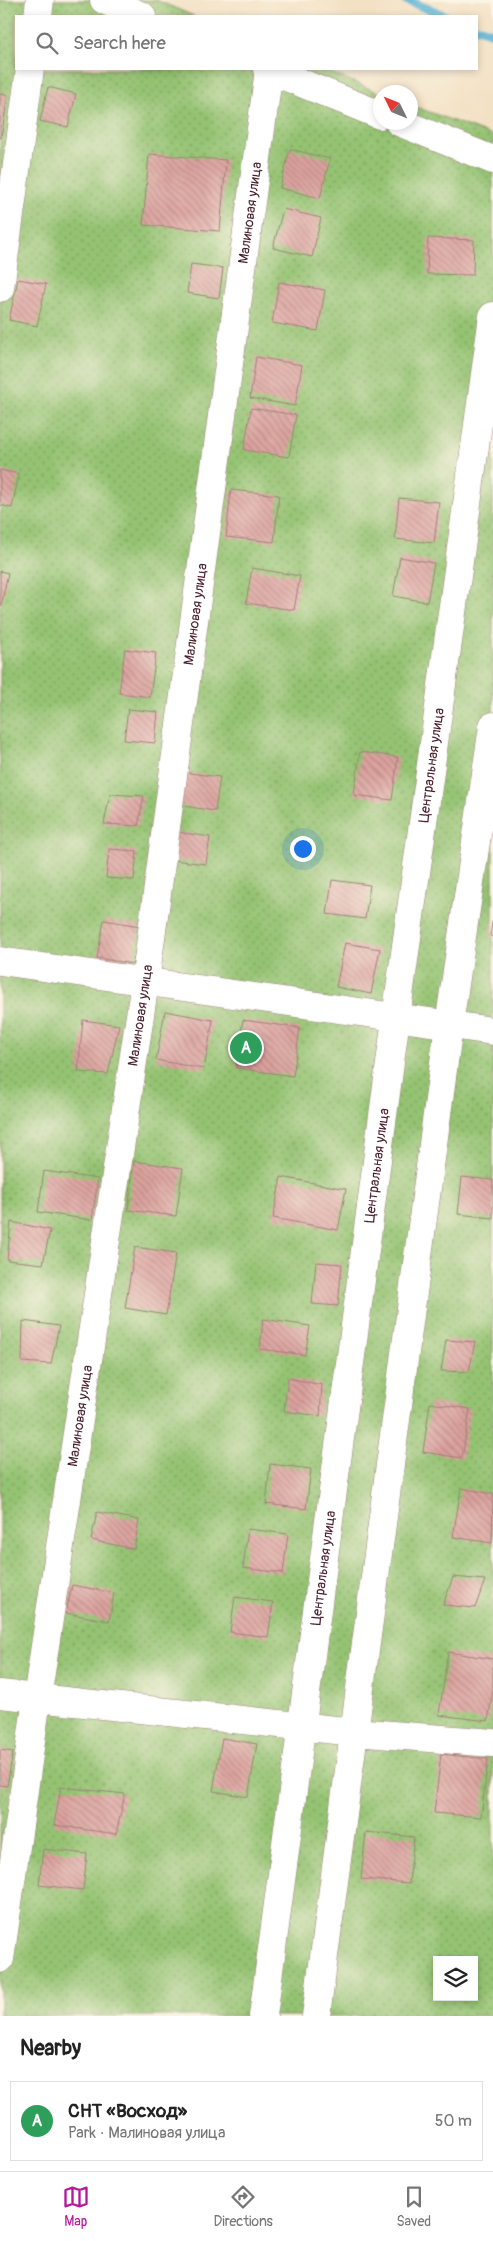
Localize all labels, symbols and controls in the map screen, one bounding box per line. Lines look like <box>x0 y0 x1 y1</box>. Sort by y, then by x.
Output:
search box <box>15 15 478 70</box>
icon: search <box>33 29 61 57</box>
text: Search here <box>73 31 166 55</box>
north arrow <box>373 85 418 130</box>
street label: Малиновая улица <box>234 161 265 265</box>
street label: Малиновая улица <box>180 562 210 666</box>
street label: Центральная улица <box>415 707 447 824</box>
your location <box>290 836 316 862</box>
street label: Малиновая улица <box>124 963 156 1067</box>
pin: A <box>230 1029 262 1067</box>
street label: Центральная улица <box>360 1107 392 1224</box>
street label: Малиновая улица <box>64 1364 96 1468</box>
street label: Центральная улица <box>307 1509 339 1627</box>
map controls <box>433 1956 478 2001</box>
button: layers <box>433 1956 478 2001</box>
text: Nearby <box>20 2035 81 2062</box>
text: СНТ «Восход» <box>68 2099 187 2123</box>
text: A <box>32 2111 42 2131</box>
text: 50 m <box>435 2111 472 2131</box>
text: Park · Малиновая улица <box>68 2123 225 2143</box>
tab: Map <box>62 2183 90 2230</box>
tab: Directions <box>213 2183 273 2230</box>
tab: Saved <box>396 2183 431 2230</box>

